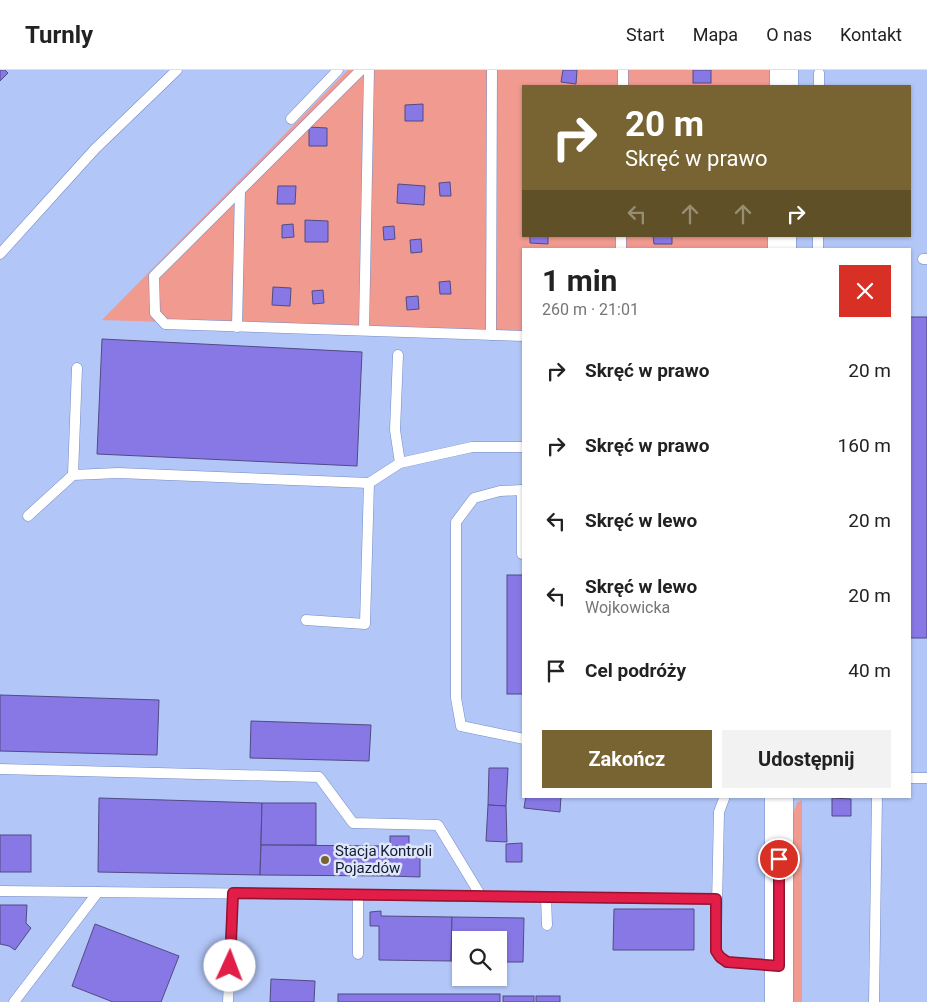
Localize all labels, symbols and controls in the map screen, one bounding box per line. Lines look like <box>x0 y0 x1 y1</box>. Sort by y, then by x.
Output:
text: Turnly <box>25 21 93 49</box>
text: Start <box>626 24 665 45</box>
text: Mapa <box>693 24 738 45</box>
text: O nas <box>766 24 812 45</box>
text: Kontakt <box>840 24 902 45</box>
text: 20 m <box>625 104 704 145</box>
icon: right <box>542 105 607 170</box>
text: Skręć w prawo <box>625 146 768 171</box>
icon: left <box>623 200 651 228</box>
icon: ahead <box>676 200 704 228</box>
icon: ahead <box>729 200 757 228</box>
icon: right <box>782 200 810 228</box>
text: 1 min <box>542 263 617 298</box>
button: close <box>839 265 891 317</box>
text: 260 m · 21:01 <box>542 300 639 319</box>
icon: right <box>542 357 570 385</box>
text: Skręć w prawo <box>585 359 709 382</box>
text: 20 m <box>848 359 891 382</box>
icon: right <box>542 432 570 460</box>
text: Skręć w prawo <box>585 434 709 457</box>
text: 160 m <box>838 434 891 457</box>
icon: left <box>542 507 570 535</box>
text: Skręć w lewo <box>585 509 697 532</box>
text: 20 m <box>848 509 891 532</box>
text: Skręć w lewo <box>585 575 697 598</box>
icon: left <box>542 582 570 610</box>
text: 20 m <box>848 584 891 607</box>
text: Wojkowicka <box>585 598 670 617</box>
icon: arrive <box>542 657 570 685</box>
text: Cel podróży <box>585 659 686 682</box>
text: 40 m <box>848 659 891 682</box>
button: Zakończ <box>542 730 712 788</box>
button: Udostępnij <box>722 730 891 788</box>
pin <box>758 838 800 880</box>
place label: Stacja Kontroli Pojazdów <box>335 842 432 877</box>
icon: arrive <box>765 845 793 873</box>
marker: Stacja Kontroli Pojazdów <box>319 854 331 866</box>
map controls <box>452 931 507 986</box>
button: search <box>452 931 507 986</box>
position arrow <box>203 939 255 991</box>

